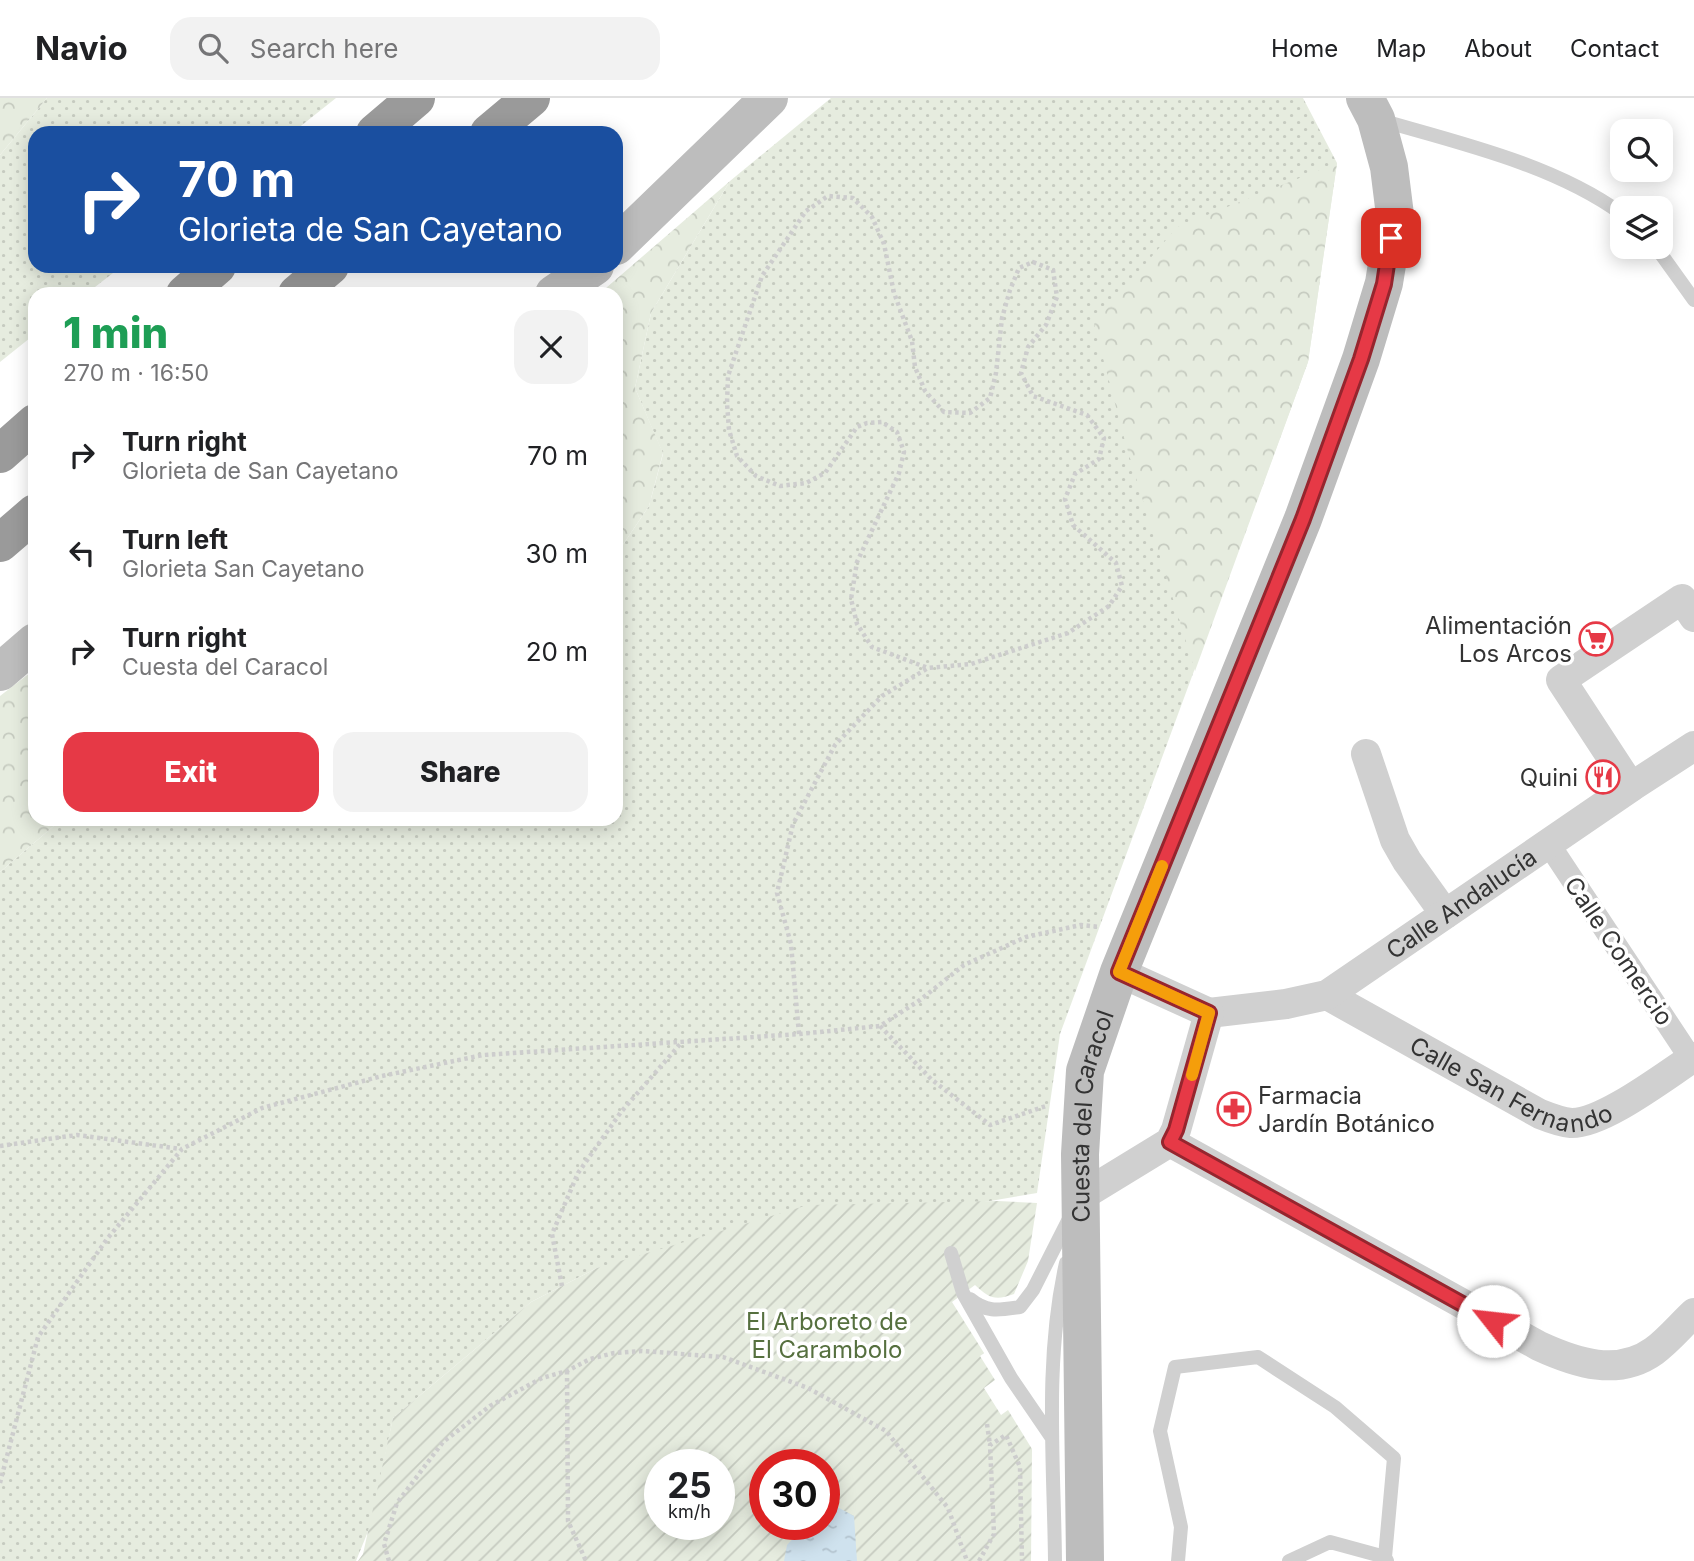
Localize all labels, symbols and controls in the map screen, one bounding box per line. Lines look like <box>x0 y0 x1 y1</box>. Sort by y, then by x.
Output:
search box <box>170 17 660 80</box>
text: Navio <box>35 28 128 68</box>
icon: search <box>194 29 232 67</box>
text: Search here <box>250 33 398 64</box>
text: Home <box>1271 34 1338 63</box>
text: Map <box>1376 34 1426 63</box>
text: About <box>1464 34 1532 63</box>
text: Contact <box>1570 34 1659 63</box>
map controls <box>1610 119 1673 259</box>
button: search <box>1610 119 1673 182</box>
text: 70 m <box>178 150 295 209</box>
icon: right <box>63 154 154 245</box>
button: layers <box>1610 196 1673 259</box>
pin <box>1361 208 1421 268</box>
text: Glorieta de San Cayetano <box>178 210 563 249</box>
icon: arrive <box>1372 219 1410 257</box>
text: 1 min <box>63 307 168 358</box>
button: close <box>514 310 588 384</box>
text: 270 m · 16:50 <box>63 359 209 387</box>
text: Turn right <box>122 426 247 457</box>
icon: right <box>63 436 101 474</box>
text: 70 m <box>527 440 588 471</box>
text: Glorieta de San Cayetano <box>122 457 398 485</box>
text: Turn left <box>122 524 228 555</box>
icon: left <box>63 534 101 572</box>
text: 30 m <box>525 538 588 569</box>
text: Glorieta San Cayetano <box>122 555 364 583</box>
place label: Alimentación Los Arcos <box>1425 611 1572 668</box>
supermarket icon: Alimentación Los Arcos <box>1577 620 1615 658</box>
text: Turn right <box>122 622 247 653</box>
icon: right <box>63 632 101 670</box>
text: 20 m <box>526 636 588 667</box>
text: Cuesta del Caracol <box>122 653 328 681</box>
button: Exit <box>63 732 319 812</box>
button: Share <box>333 732 588 812</box>
restaurant icon: Quini <box>1584 758 1622 796</box>
place label: Quini <box>1520 763 1578 792</box>
street label: Calle Andalucía <box>1381 842 1542 965</box>
street label: Calle Comercio <box>1559 871 1679 1031</box>
street label: Cuesta del Caracol <box>1065 1006 1119 1223</box>
street label: Calle San Fernando <box>1405 1030 1617 1138</box>
place label: Farmacia Jardín Botánico <box>1258 1081 1435 1138</box>
pharmacy icon: Farmacia Jardín Botánico <box>1215 1090 1253 1128</box>
position arrow <box>1456 1284 1530 1358</box>
park label: El Arboreto de El Carambolo <box>746 1307 908 1364</box>
speed limit sign: 30 <box>749 1449 840 1540</box>
text: 25 <box>667 1464 712 1506</box>
text: km/h <box>668 1501 711 1522</box>

